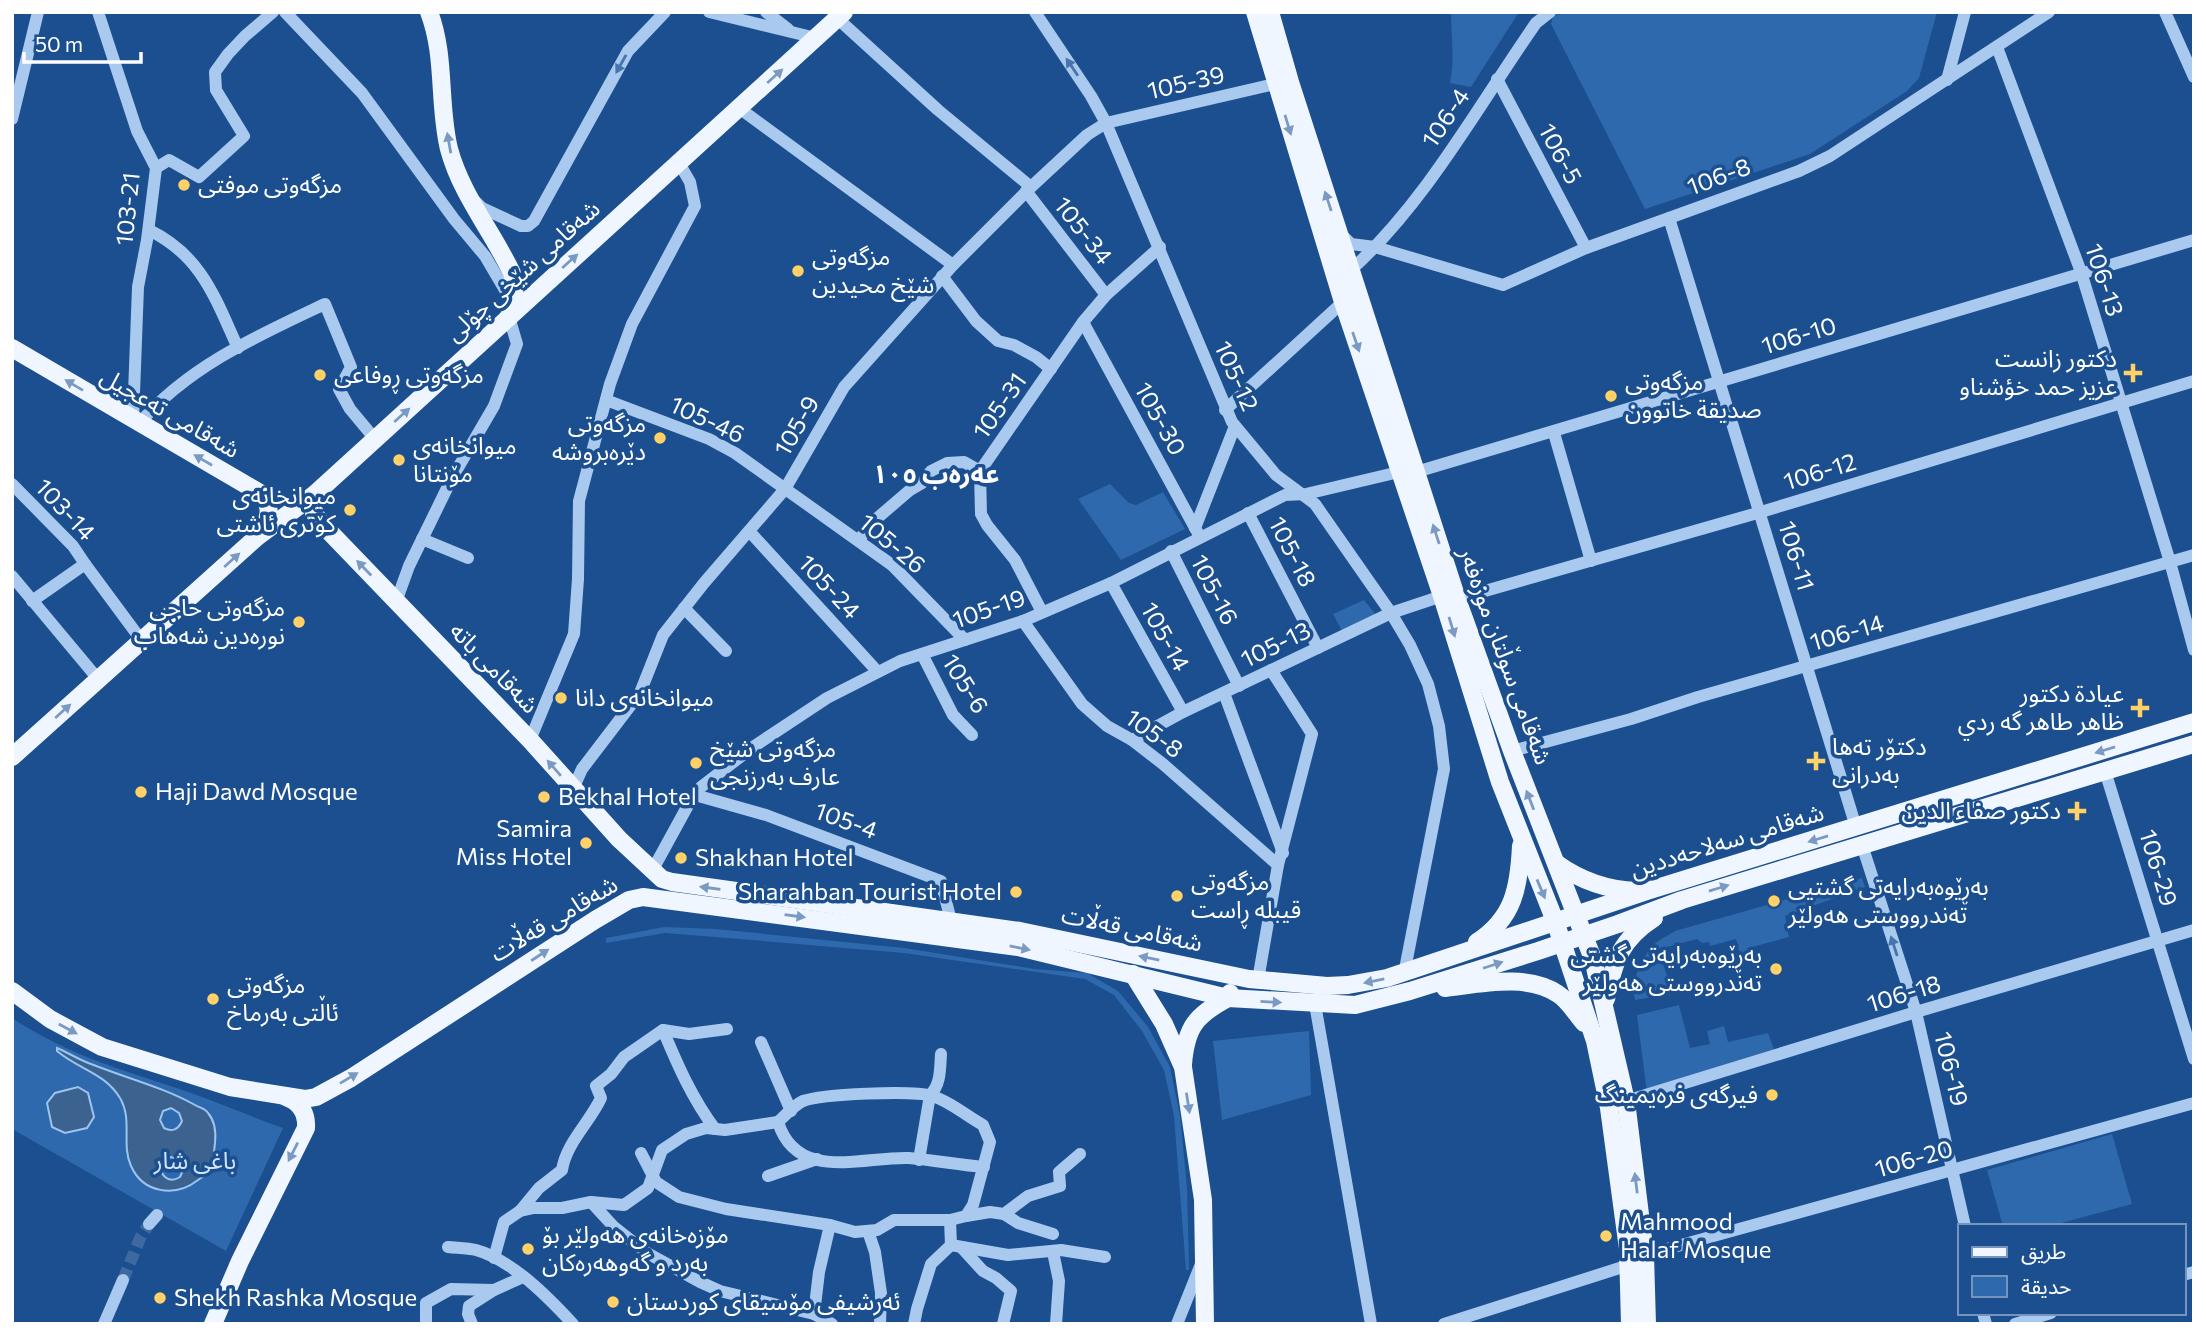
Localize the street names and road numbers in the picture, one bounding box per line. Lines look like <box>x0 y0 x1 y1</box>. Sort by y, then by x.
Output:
street label: 105-39 <box>1144 59 1227 104</box>
street label: 106-4 <box>1415 82 1475 152</box>
street label: 106-5 <box>1533 118 1589 189</box>
street label: 106-8 <box>1683 151 1754 200</box>
street label: 103-21 <box>108 171 145 247</box>
street label: 105-34 <box>1049 190 1120 270</box>
street label: شەقامی شێخی چۆلی <box>439 193 607 348</box>
street label: 106-13 <box>2080 240 2131 319</box>
street label: 106-10 <box>1758 310 1839 360</box>
street label: 105-12 <box>1209 336 1266 415</box>
street label: شەقامی تەعجیل <box>96 360 245 463</box>
street label: 105-31 <box>966 367 1032 444</box>
street label: 105-30 <box>1129 377 1193 460</box>
street label: 105-46 <box>666 389 749 448</box>
street label: 105-9 <box>767 390 824 460</box>
street label: 106-12 <box>1780 446 1859 495</box>
street label: 103-14 <box>30 472 102 546</box>
street label: 105-26 <box>854 507 932 579</box>
street label: 105-18 <box>1263 511 1323 591</box>
street label: 106-11 <box>1773 517 1822 594</box>
street label: شەقامی سوڵتان موزەفەر <box>1452 541 1561 768</box>
street label: 105-24 <box>793 548 867 624</box>
street label: 105-16 <box>1185 549 1245 629</box>
street label: 105-19 <box>948 582 1029 633</box>
street label: 105-14 <box>1136 597 1197 676</box>
street label: 106-14 <box>1806 607 1887 656</box>
street label: 105-13 <box>1236 614 1315 673</box>
street label: شەقامی باتە <box>445 615 546 719</box>
street label: 105-6 <box>937 648 996 718</box>
street label: 105-8 <box>1120 702 1189 763</box>
street label: 105-4 <box>811 795 882 844</box>
street label: شەقامی سەلاحەددین <box>1626 796 1827 883</box>
street label: 106-29 <box>2134 826 2185 909</box>
street label: شەقامی قەڵات <box>483 867 622 967</box>
street label: شەقامی قەڵات <box>1059 897 1206 957</box>
street label: 106-18 <box>1863 968 1944 1017</box>
street label: 106-19 <box>1929 1029 1976 1109</box>
street label: 106-20 <box>1871 1133 1956 1182</box>

